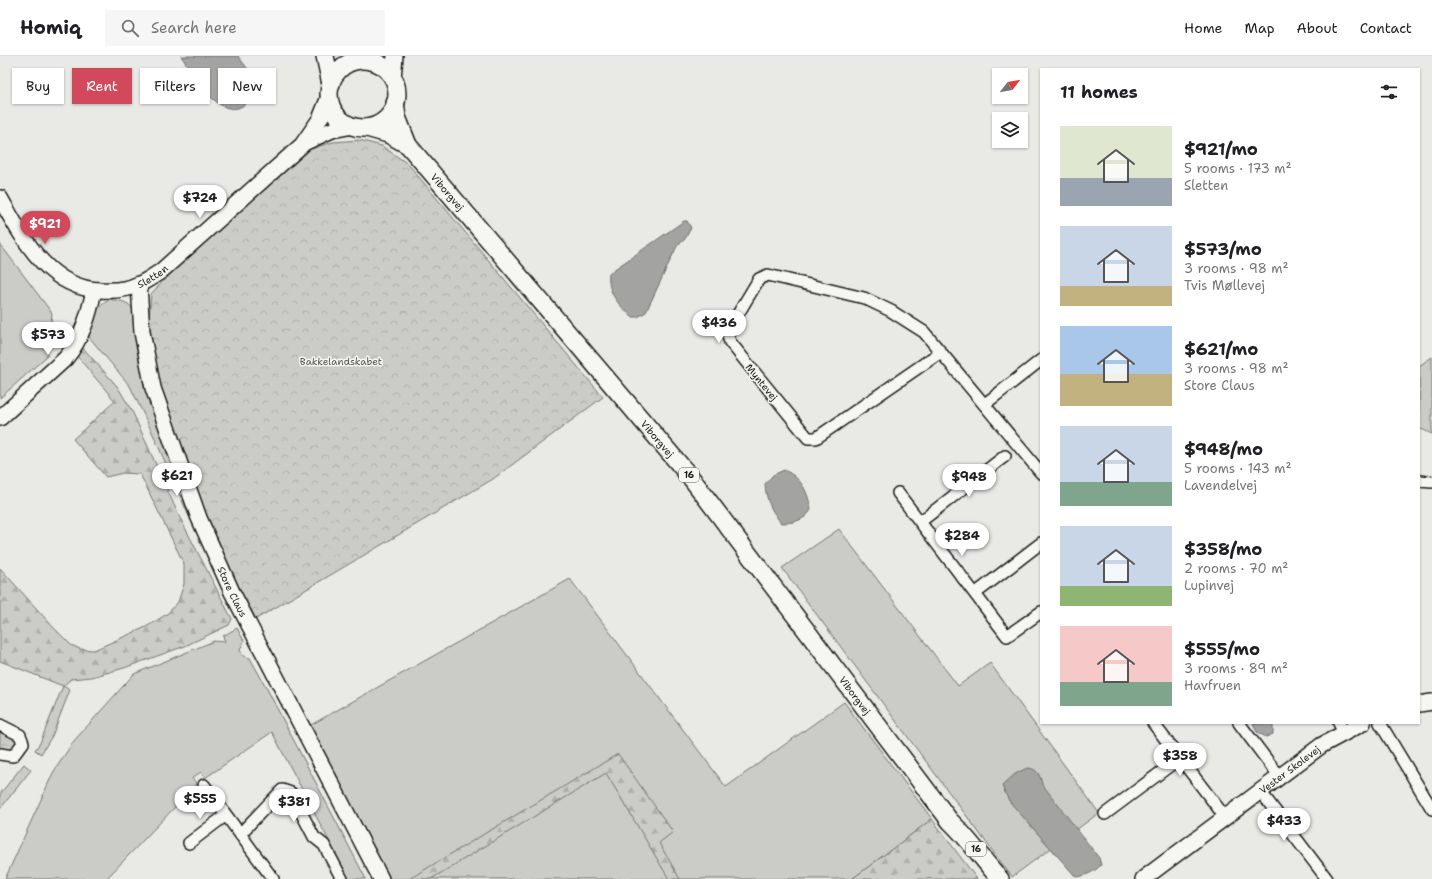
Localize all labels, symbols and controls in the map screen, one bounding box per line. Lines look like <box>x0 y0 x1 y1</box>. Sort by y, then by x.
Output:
search box <box>105 10 385 46</box>
text: Homiq <box>20 15 81 40</box>
icon: search <box>119 17 141 39</box>
text: Search here <box>151 18 237 38</box>
text: Home <box>1184 19 1223 37</box>
text: Map <box>1245 19 1275 37</box>
text: About <box>1297 19 1338 37</box>
text: Contact <box>1360 19 1412 37</box>
chip: Buy <box>12 68 64 104</box>
chip: Rent <box>72 68 132 104</box>
chip: Filters <box>140 68 210 104</box>
chip: New <box>218 68 276 104</box>
north arrow <box>992 68 1028 104</box>
map controls <box>992 68 1028 148</box>
text: 11 homes <box>1060 81 1138 103</box>
icon: filters <box>1378 81 1400 103</box>
button: layers <box>992 112 1028 148</box>
text: $921/mo <box>1184 138 1258 160</box>
icon: home <box>1092 142 1140 190</box>
text: 5 rooms · 173 m² <box>1184 160 1291 177</box>
street label: Viborgvej <box>428 171 467 214</box>
text: Sletten <box>1184 177 1228 194</box>
pin: $724 <box>176 185 224 219</box>
text: $724 <box>183 189 217 206</box>
pin: $921 <box>21 211 69 245</box>
text: $921 <box>29 215 61 232</box>
text: $573/mo <box>1184 238 1262 260</box>
icon: home <box>1092 242 1140 290</box>
text: 3 rooms · 98 m² <box>1184 260 1288 277</box>
street label: Sletten <box>135 262 171 291</box>
text: Tvis Møllevej <box>1184 277 1265 294</box>
pin: $436 <box>695 310 743 344</box>
text: $436 <box>701 314 737 331</box>
pin: $573 <box>24 322 72 356</box>
text: $573 <box>31 326 65 343</box>
text: $621/mo <box>1184 338 1258 360</box>
icon: home <box>1092 342 1140 390</box>
park label: Bakkelandskabet <box>300 355 382 368</box>
text: 3 rooms · 98 m² <box>1184 360 1288 377</box>
street label: Myntevej <box>743 361 781 404</box>
text: Store Claus <box>1184 377 1255 394</box>
street label: Viborgvej <box>638 418 677 460</box>
text: $948/mo <box>1184 438 1263 460</box>
icon: home <box>1092 442 1140 490</box>
text: 5 rooms · 143 m² <box>1184 460 1292 477</box>
pin: $621 <box>153 463 201 497</box>
pin: $948 <box>945 464 993 498</box>
text: $621 <box>161 467 193 484</box>
road number: 16 <box>679 468 699 482</box>
text: $948 <box>951 468 987 485</box>
text: Lavendelvej <box>1184 477 1257 494</box>
pin: $284 <box>938 523 986 557</box>
text: $284 <box>944 527 980 544</box>
text: $358/mo <box>1184 538 1262 560</box>
icon: home <box>1092 542 1140 590</box>
text: 2 rooms · 70 m² <box>1184 560 1288 577</box>
street label: Store Claus <box>214 565 250 619</box>
text: Lupinvej <box>1184 577 1234 594</box>
text: $555/mo <box>1184 638 1260 660</box>
icon: home <box>1092 642 1140 690</box>
text: 3 rooms · 89 m² <box>1184 660 1288 677</box>
street label: Viborgvej <box>836 674 874 718</box>
text: Havfruen <box>1184 677 1241 694</box>
pin: $358 <box>1156 743 1204 777</box>
street label: Vester Skolevej <box>1257 743 1323 797</box>
text: $358 <box>1162 747 1198 764</box>
pin: $555 <box>176 786 224 820</box>
pin: $381 <box>270 789 318 823</box>
text: $555 <box>183 790 217 807</box>
text: $381 <box>278 793 310 810</box>
pin: $433 <box>1260 808 1308 842</box>
text: $433 <box>1266 812 1302 829</box>
road number: 16 <box>966 842 986 856</box>

